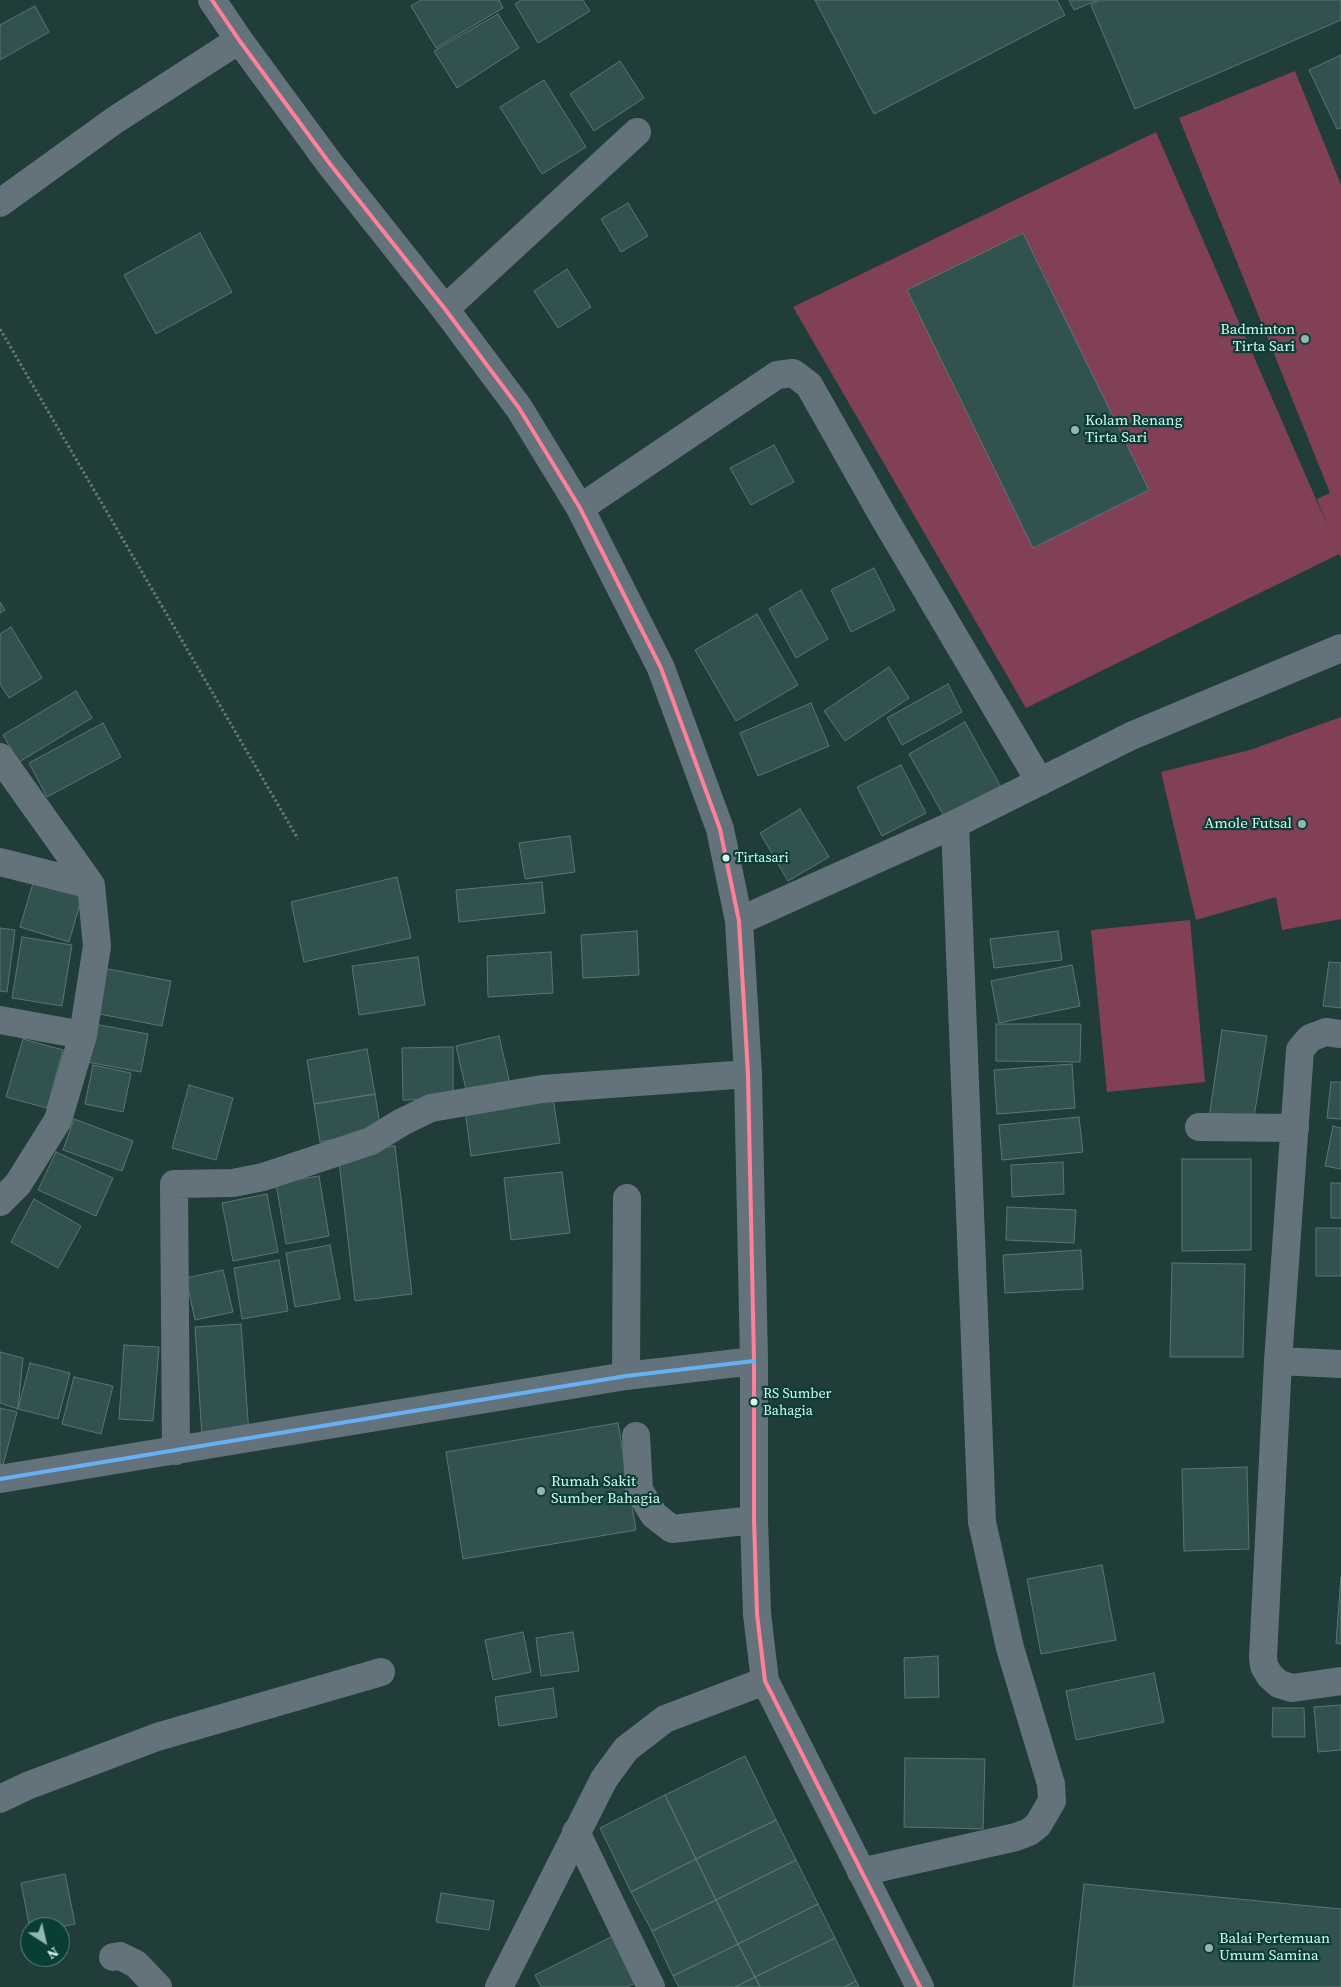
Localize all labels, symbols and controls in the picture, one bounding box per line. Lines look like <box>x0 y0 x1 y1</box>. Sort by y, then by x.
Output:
place label: Badminton Tirta Sari <box>1220 321 1295 356</box>
marker: Badminton Tirta Sari <box>1299 333 1311 345</box>
place label: Kolam Renang Tirta Sari <box>1085 412 1182 447</box>
marker: Kolam Renang Tirta Sari <box>1069 424 1081 436</box>
place label: Amole Futsal <box>1204 815 1292 833</box>
marker: Amole Futsal <box>1296 818 1308 830</box>
place label: Tirtasari <box>735 850 789 866</box>
marker: Tirtasari <box>721 853 731 863</box>
place label: RS Sumber Bahagia <box>763 1386 831 1418</box>
marker: RS Sumber Bahagia <box>749 1397 759 1407</box>
place label: Rumah Sakit Sumber Bahagia <box>551 1473 660 1508</box>
marker: Rumah Sakit Sumber Bahagia <box>535 1485 547 1497</box>
north arrow <box>20 1917 70 1967</box>
place label: Balai Pertemuan Umum Samina <box>1219 1930 1330 1965</box>
text: N <box>43 1942 63 1965</box>
marker: Balai Pertemuan Umum Samina <box>1203 1942 1215 1954</box>

